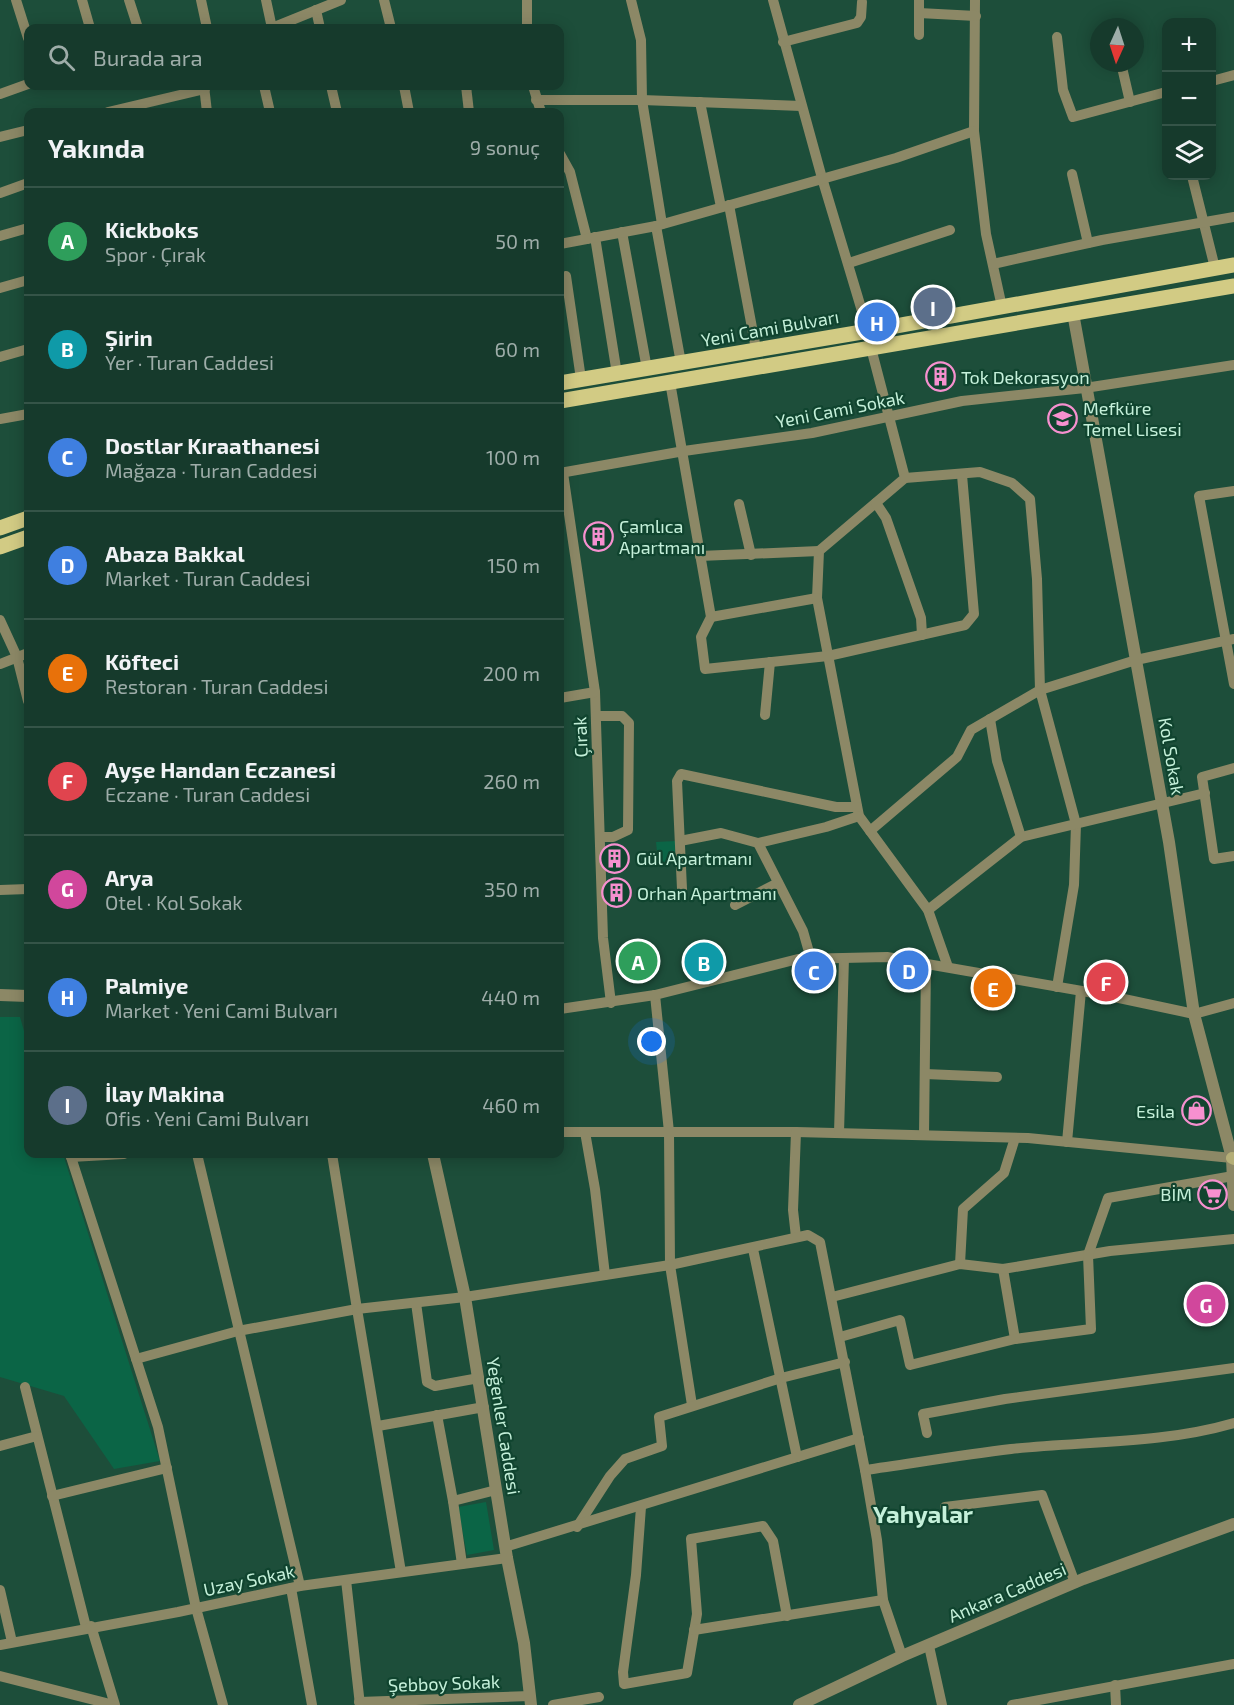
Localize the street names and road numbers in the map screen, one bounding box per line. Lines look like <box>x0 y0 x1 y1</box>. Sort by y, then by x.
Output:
street label: Yeni Cami Bulvarı <box>699 305 841 351</box>
street label: Yeni Cami Sokak <box>774 386 906 432</box>
street label: Çırak <box>568 716 593 758</box>
street label: Kol Sokak <box>1154 716 1190 796</box>
street label: Yeğenler Caddesi <box>482 1356 526 1496</box>
street label: Ankara Caddesi <box>945 1557 1069 1627</box>
street label: Uzay Sokak <box>201 1560 297 1600</box>
street label: Şebboy Sokak <box>388 1670 500 1697</box>

